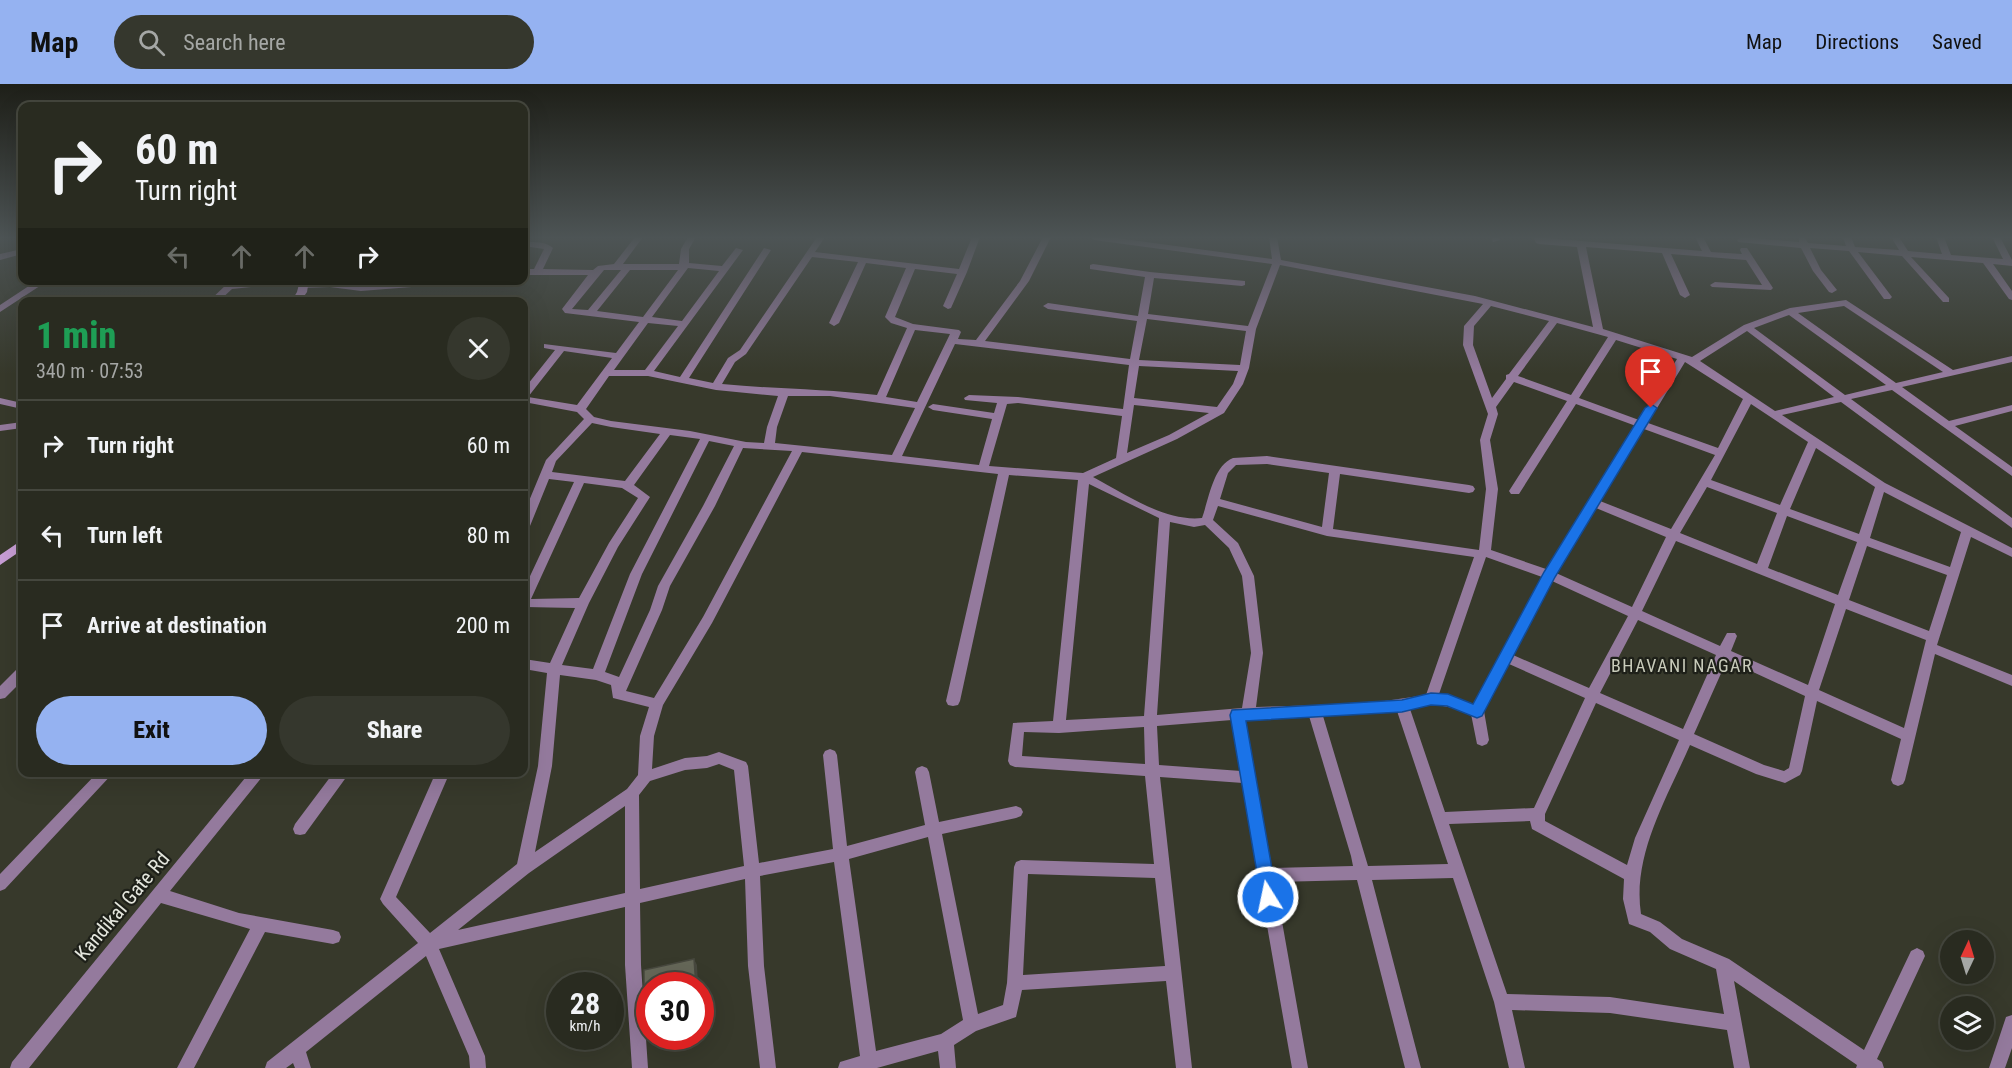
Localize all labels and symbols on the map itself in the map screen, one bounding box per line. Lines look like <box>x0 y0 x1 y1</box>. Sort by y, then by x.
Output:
pin <box>1625 346 1676 408</box>
district label: BHAVANI NAGAR <box>1611 655 1753 676</box>
street label: Kandikal Gate Rd <box>70 847 174 965</box>
position arrow <box>1236 865 1300 929</box>
north arrow <box>1940 930 1994 984</box>
speed limit sign: 30 <box>636 972 714 1050</box>

